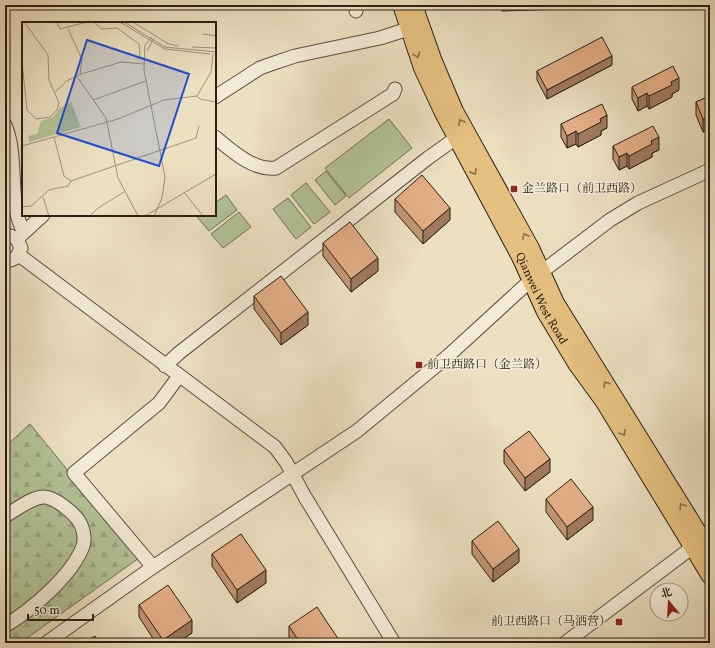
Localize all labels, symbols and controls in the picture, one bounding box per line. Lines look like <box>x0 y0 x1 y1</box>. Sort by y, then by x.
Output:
inset map <box>22 22 216 216</box>
one-way arrow <box>413 52 421 59</box>
one-way arrow <box>459 119 466 126</box>
one-way arrow <box>470 168 477 175</box>
place label: 金兰路口（前卫西路） <box>522 181 642 197</box>
marker: 金兰路口（前卫西路） <box>509 184 519 194</box>
one-way arrow <box>522 233 529 240</box>
street label: Qianwei West Road <box>511 250 571 348</box>
place label: 前卫西路口（金兰路） <box>427 357 547 373</box>
marker: 前卫西路口（金兰路） <box>414 360 424 370</box>
one-way arrow <box>603 381 610 388</box>
one-way arrow <box>618 429 625 436</box>
one-way arrow <box>680 503 687 510</box>
north arrow <box>649 582 689 622</box>
text: 北 <box>659 585 674 603</box>
scale bar <box>28 596 93 622</box>
text: 50 m <box>34 603 60 619</box>
place label: 前卫西路口（马洒营） <box>491 614 611 630</box>
marker: 前卫西路口（马洒营） <box>614 617 624 627</box>

